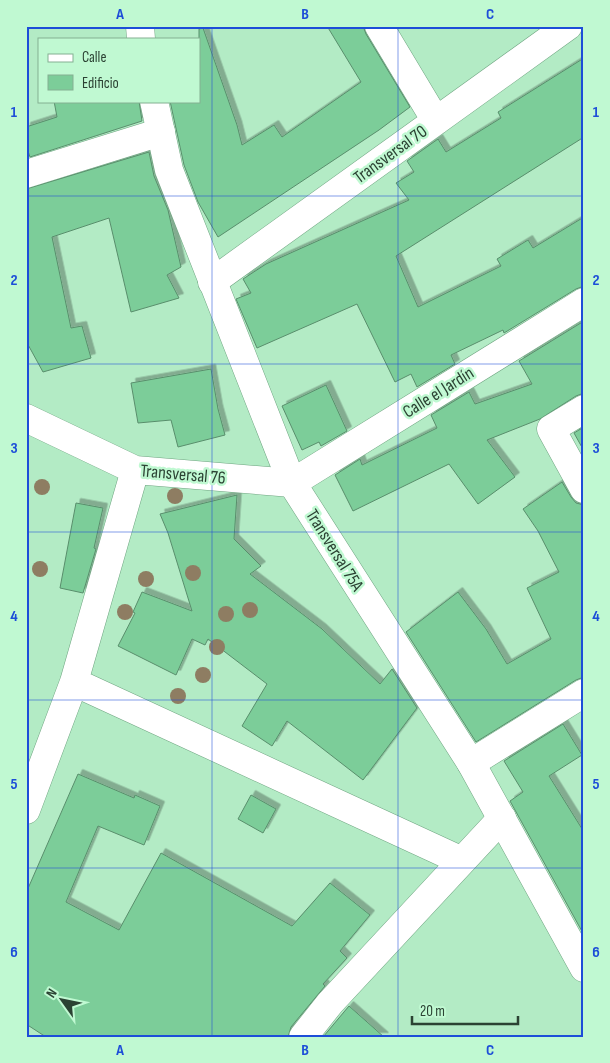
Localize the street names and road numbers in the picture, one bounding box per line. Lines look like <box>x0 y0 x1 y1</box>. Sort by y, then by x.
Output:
street label: Transversal 70 <box>350 121 431 188</box>
street label: Calle el Jardín <box>399 362 478 422</box>
street label: Transversal 76 <box>139 460 227 489</box>
street label: Transversal 75A <box>301 505 368 595</box>

